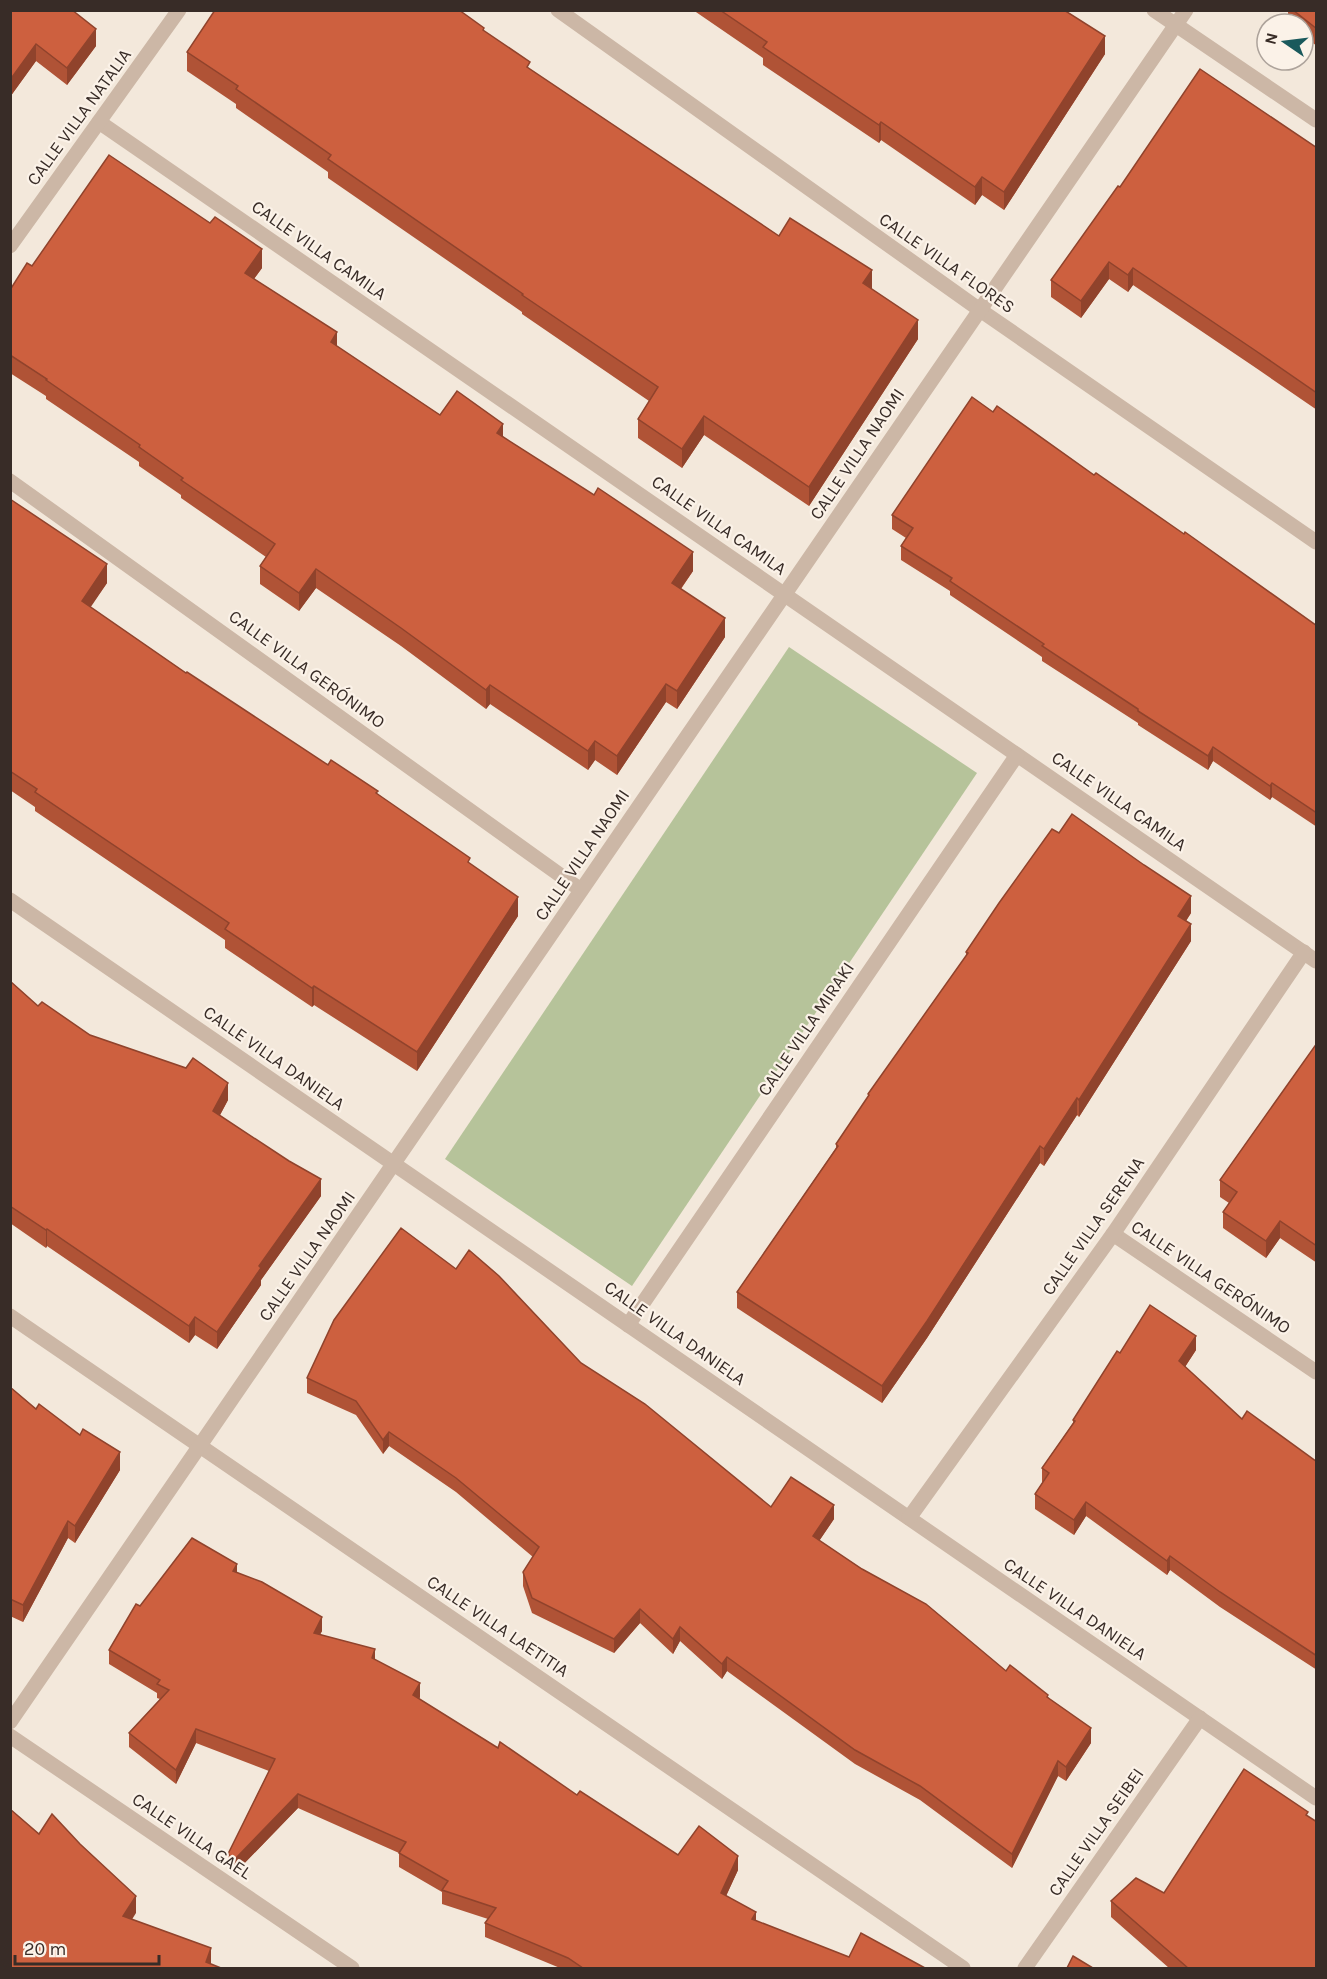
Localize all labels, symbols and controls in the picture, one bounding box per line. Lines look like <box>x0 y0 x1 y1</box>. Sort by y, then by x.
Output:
north arrow <box>1255 12 1315 72</box>
text: N <box>1260 31 1282 46</box>
street label: CALLE VILLA NATALIA <box>22 44 136 190</box>
street label: CALLE VILLA CAMILA <box>247 195 391 305</box>
street label: CALLE VILLA FLORES <box>875 208 1019 318</box>
street label: CALLE VILLA NAOMI <box>805 384 909 524</box>
street label: CALLE VILLA CAMILA <box>647 470 791 580</box>
street label: CALLE VILLA GERÓNIMO <box>225 604 390 733</box>
street label: CALLE VILLA CAMILA <box>1047 746 1191 856</box>
street label: CALLE VILLA NAOMI <box>530 785 634 925</box>
street label: CALLE VILLA MIRAKI <box>753 958 859 1100</box>
street label: CALLE VILLA DANIELA <box>199 1001 349 1115</box>
street label: CALLE VILLA SERENA <box>1037 1153 1149 1299</box>
street label: CALLE VILLA NAOMI <box>254 1187 360 1325</box>
street label: CALLE VILLA GERÓNIMO <box>1127 1215 1296 1339</box>
street label: CALLE VILLA DANIELA <box>600 1276 750 1390</box>
street label: CALLE VILLA DANIELA <box>999 1553 1151 1665</box>
street label: CALLE VILLA LAETITIA <box>423 1570 573 1682</box>
street label: CALLE VILLA SEIBEI <box>1044 1764 1148 1900</box>
street label: CALLE VILLA GAEL <box>128 1788 257 1884</box>
scale bar <box>15 1928 159 1966</box>
text: 20 m <box>24 1938 66 1960</box>

